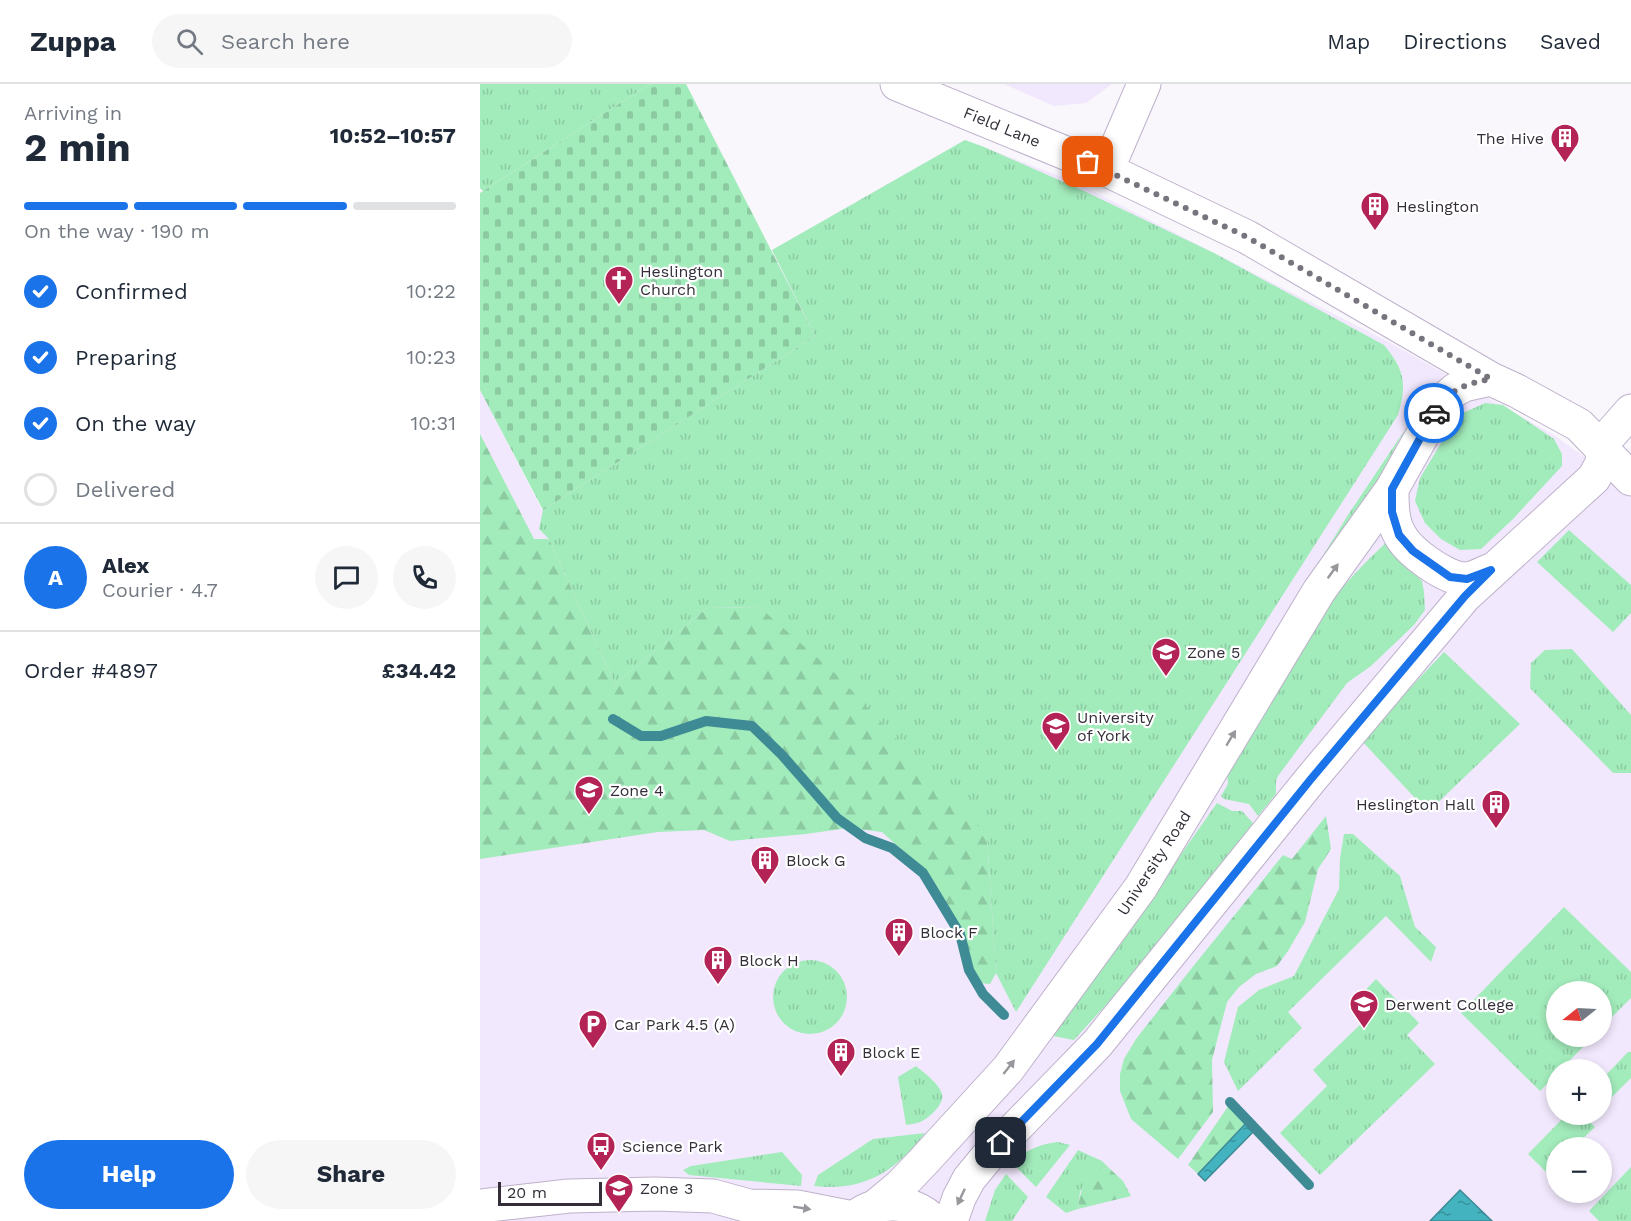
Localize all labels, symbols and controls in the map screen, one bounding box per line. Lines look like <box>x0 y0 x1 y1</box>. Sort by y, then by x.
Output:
search box <box>152 14 572 68</box>
text: Zuppa <box>30 25 116 58</box>
icon: search <box>173 25 206 58</box>
text: Search here <box>221 29 350 54</box>
text: Map <box>1327 29 1370 54</box>
text: Directions <box>1403 29 1507 54</box>
text: Saved <box>1540 29 1601 54</box>
text: Arriving in <box>24 101 122 125</box>
street label: Field Lane <box>961 103 1043 151</box>
building icon: The Hive <box>1549 122 1581 164</box>
text: 10:52–10:57 <box>330 123 456 148</box>
text: 2 min <box>24 125 131 170</box>
place label: The Hive <box>1477 129 1544 148</box>
pin <box>1062 136 1113 187</box>
icon: bag <box>1071 145 1104 178</box>
building icon: Heslington <box>1359 190 1391 232</box>
place label: Heslington <box>1396 197 1479 216</box>
text: On the way · 190 m <box>24 219 210 243</box>
place label: Heslington Church <box>640 262 723 299</box>
church icon: Heslington Church <box>603 264 635 306</box>
icon: check <box>24 275 57 308</box>
text: Confirmed <box>75 279 188 304</box>
text: 10:22 <box>407 279 456 303</box>
icon: check <box>24 341 57 374</box>
text: Preparing <box>75 345 176 370</box>
text: 10:23 <box>407 345 456 369</box>
courier <box>1404 383 1464 443</box>
icon: car <box>1418 397 1451 430</box>
icon: check <box>24 407 57 440</box>
text: On the way <box>75 411 196 436</box>
text: 10:31 <box>410 411 456 435</box>
text: Delivered <box>75 477 175 502</box>
button: chat <box>315 546 378 609</box>
button: phone <box>393 546 456 609</box>
text: Alex <box>102 553 149 578</box>
one-way arrow <box>1327 564 1339 580</box>
text: A <box>48 565 63 590</box>
text: Courier · 4.7 <box>102 578 218 602</box>
school or university icon: Zone 5 <box>1150 636 1182 678</box>
place label: Zone 5 <box>1187 643 1240 662</box>
text: Order #4897 <box>24 658 158 683</box>
text: £34.42 <box>382 658 456 683</box>
place label: University of York <box>1077 708 1155 745</box>
school or university icon: University of York <box>1040 710 1072 752</box>
one-way arrow <box>1226 729 1236 746</box>
school or university icon: Zone 4 <box>573 774 605 816</box>
place label: Zone 4 <box>610 781 664 800</box>
building icon: Heslington Hall <box>1480 788 1512 830</box>
place label: Heslington Hall <box>1356 795 1475 814</box>
street label: University Road <box>1113 807 1195 919</box>
building icon: Block G <box>749 844 781 886</box>
place label: Block G <box>786 851 846 870</box>
building icon: Block F <box>883 916 915 958</box>
place label: Block F <box>920 923 978 942</box>
building icon: Block H <box>702 944 734 986</box>
place label: Block H <box>739 951 799 970</box>
north arrow <box>1546 981 1612 1047</box>
map controls <box>1546 981 1612 1203</box>
school or university icon: Derwent College <box>1348 988 1380 1030</box>
place label: Derwent College <box>1385 995 1514 1014</box>
parking icon: Car Park 4.5 (A) <box>577 1008 609 1050</box>
place label: Car Park 4.5 (A) <box>614 1015 735 1034</box>
building icon: Block E <box>825 1036 857 1078</box>
place label: Block E <box>862 1043 920 1062</box>
one-way arrow <box>1002 1059 1014 1074</box>
button: + <box>1546 1059 1612 1125</box>
pin <box>975 1117 1026 1168</box>
icon: home <box>984 1126 1017 1159</box>
bus stop icon: Science Park <box>585 1130 617 1172</box>
place label: Science Park <box>622 1137 723 1156</box>
button: − <box>1546 1137 1612 1203</box>
button: Help <box>24 1140 234 1209</box>
button: Share <box>246 1140 456 1209</box>
school or university icon: Zone 3 <box>603 1172 635 1214</box>
scale bar <box>498 1179 602 1206</box>
place label: Zone 3 <box>640 1179 693 1198</box>
text: 20 m <box>507 1183 547 1202</box>
one-way arrow <box>956 1188 965 1205</box>
one-way arrow <box>793 1204 812 1213</box>

